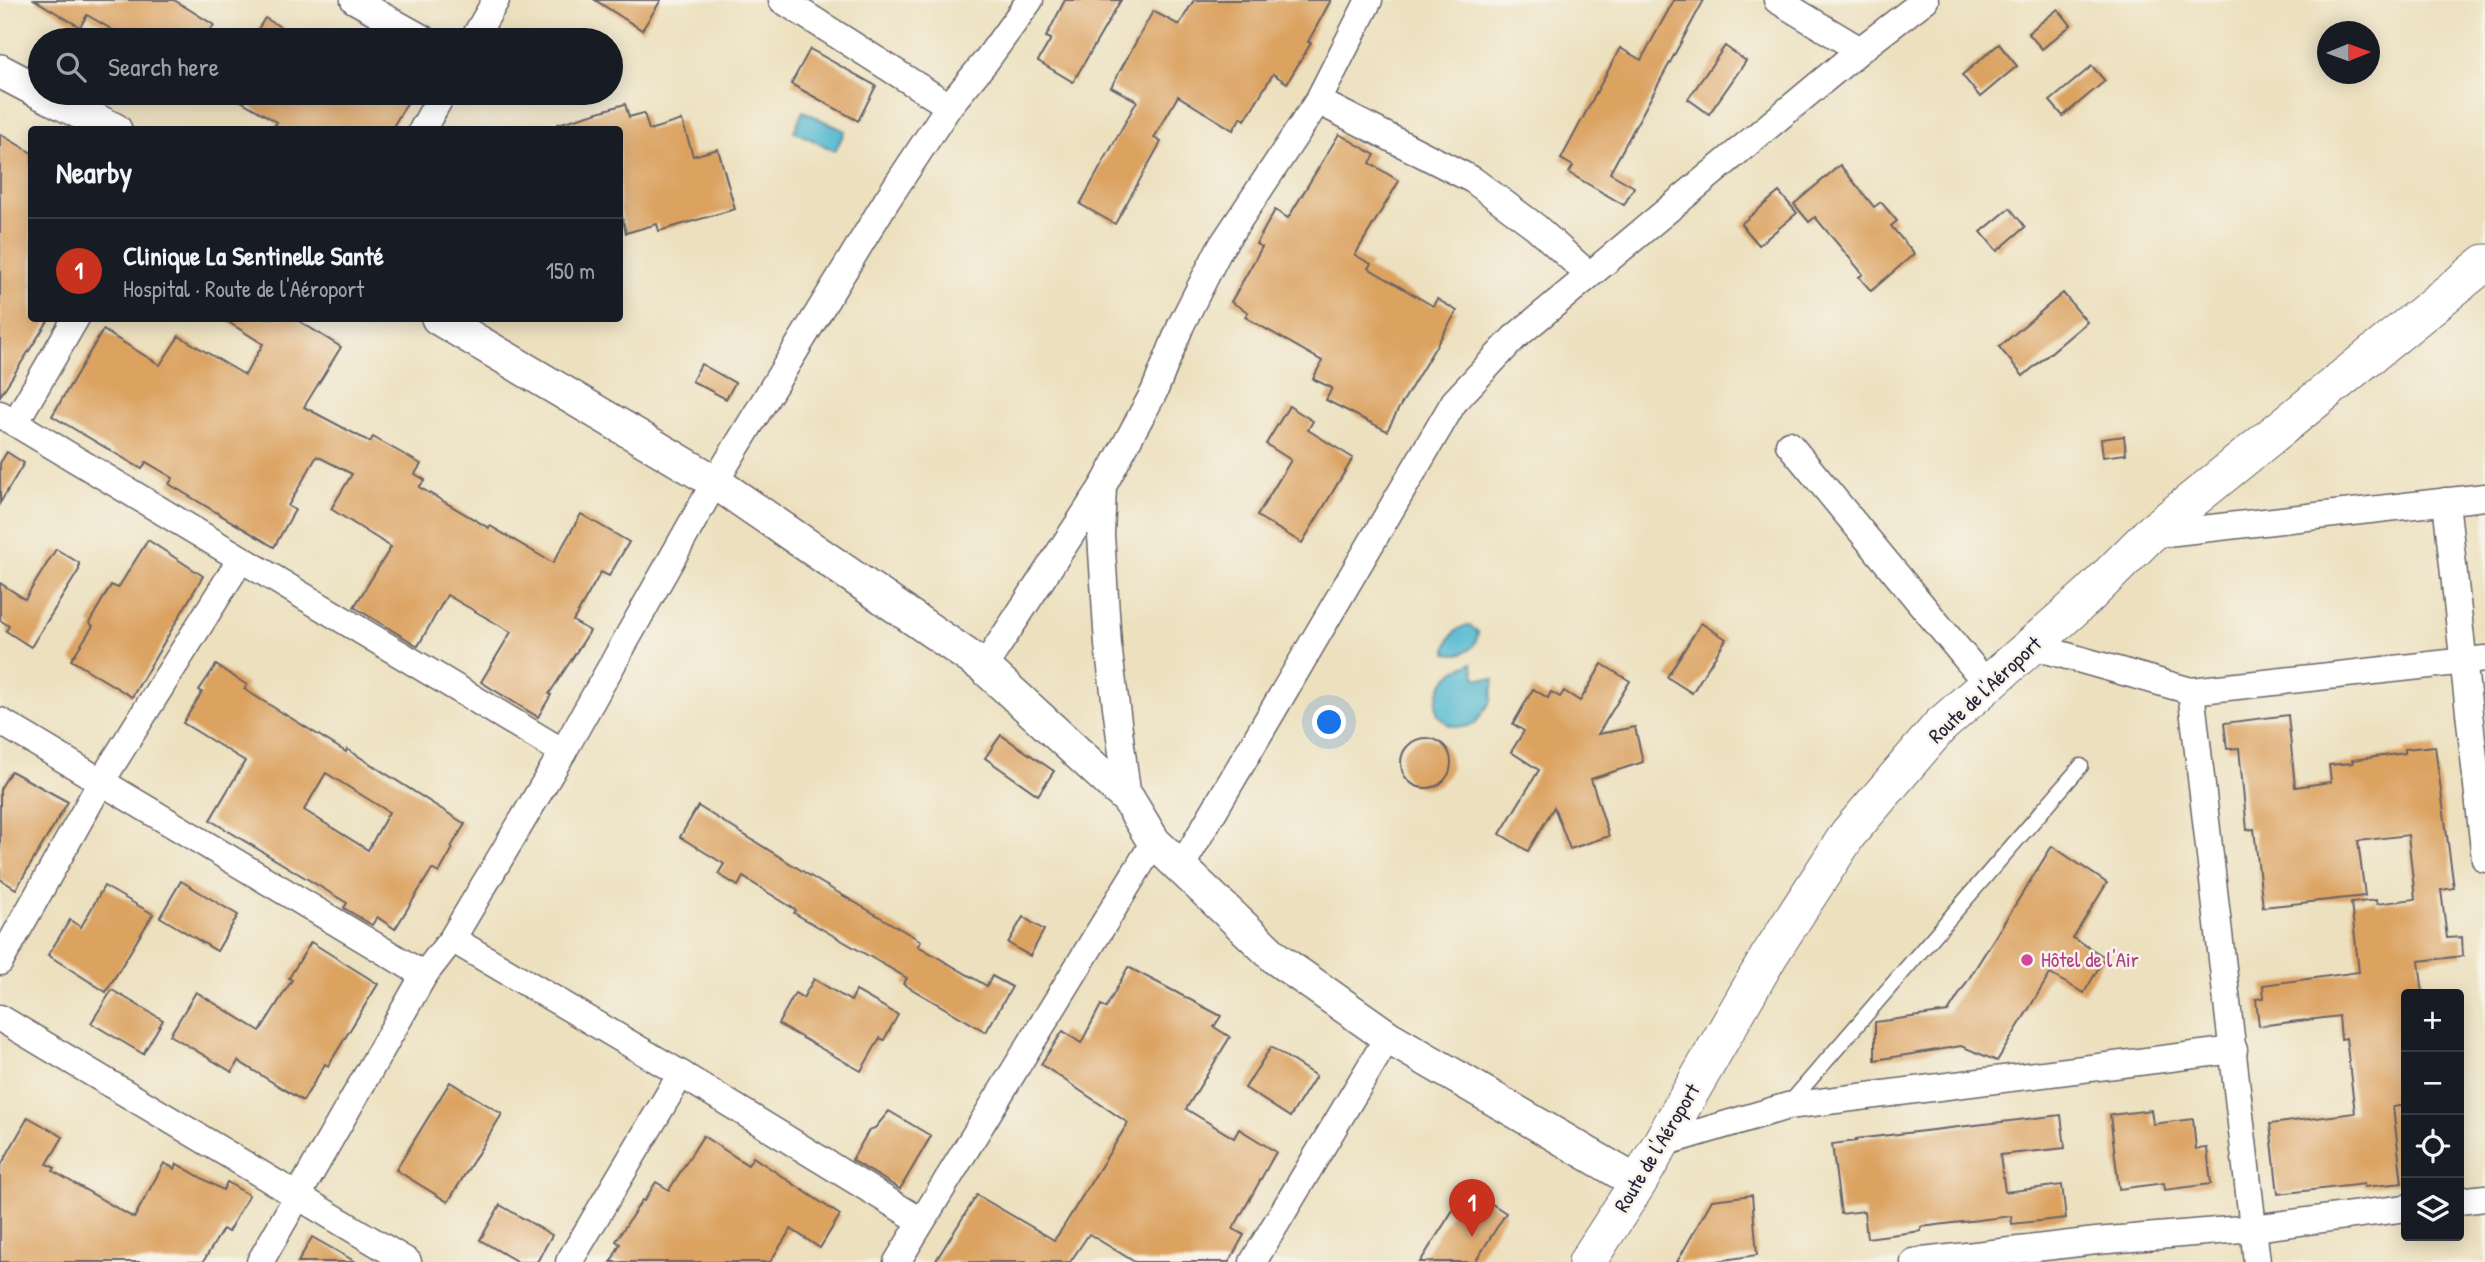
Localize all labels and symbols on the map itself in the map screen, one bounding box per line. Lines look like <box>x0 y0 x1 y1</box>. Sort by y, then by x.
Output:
north arrow <box>2317 21 2380 84</box>
street label: Route de l'Aéroport <box>1922 629 2048 750</box>
your location <box>1312 705 1346 739</box>
place label: Hôtel de l'Air <box>2041 945 2139 974</box>
marker: Hôtel de l'Air <box>2019 952 2035 968</box>
street label: Route de l'Aéroport <box>1607 1077 1707 1217</box>
pin: 1 <box>1449 1179 1495 1237</box>

